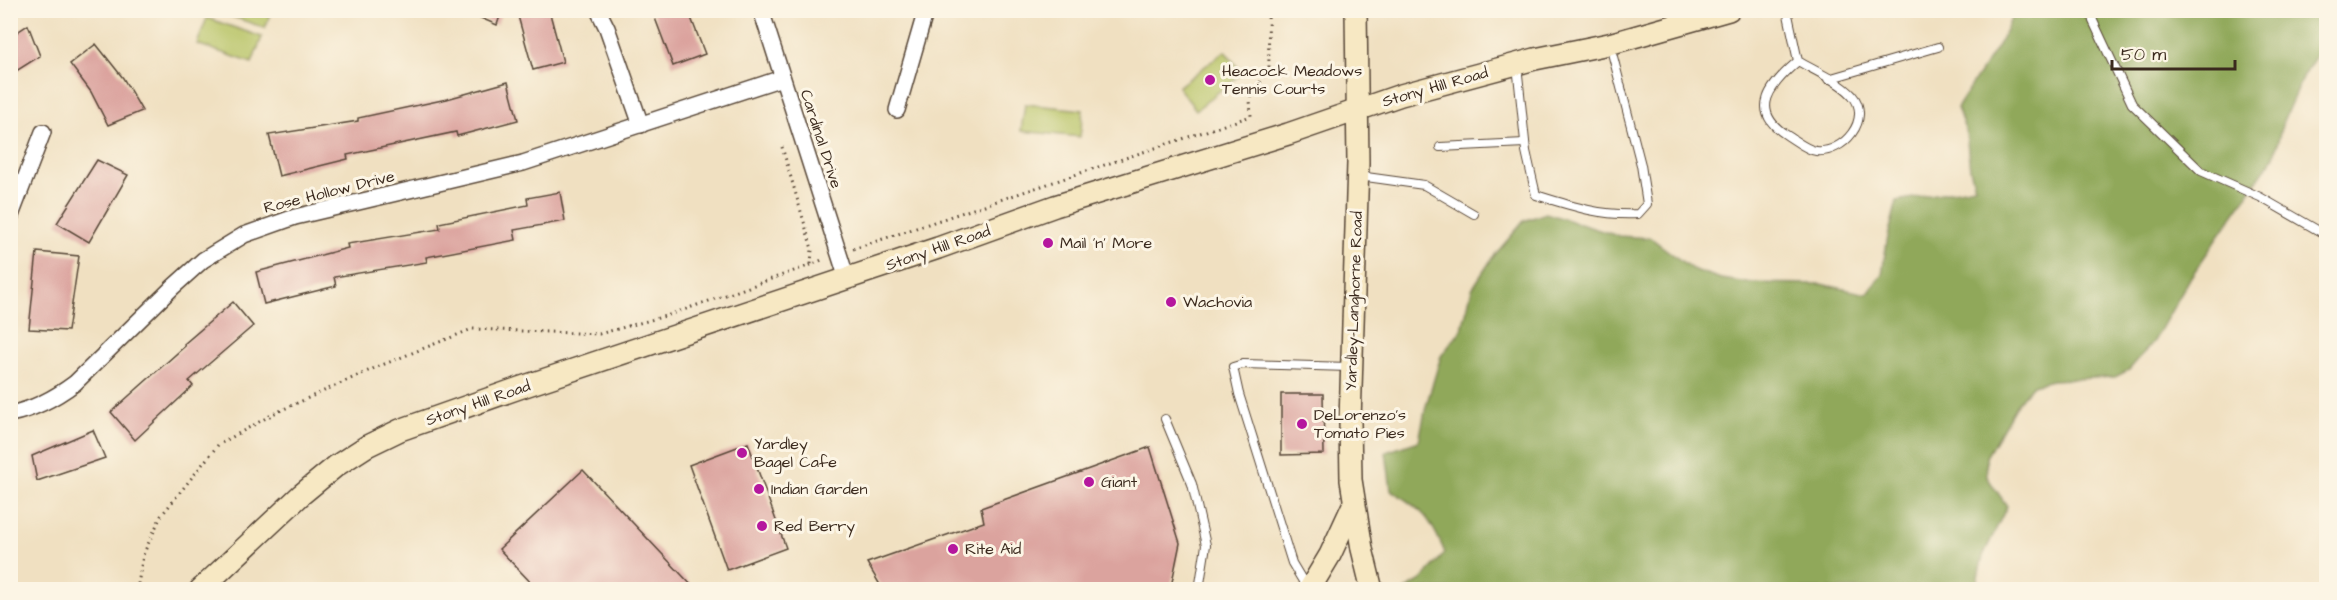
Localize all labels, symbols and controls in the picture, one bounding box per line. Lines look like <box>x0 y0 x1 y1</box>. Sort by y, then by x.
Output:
scale bar <box>2112 33 2235 71</box>
text: 50 m <box>2121 42 2166 67</box>
place label: Heacock Meadows Tennis Courts <box>1222 60 1362 100</box>
street label: Stony Hill Road <box>1379 61 1491 114</box>
marker: Heacock Meadows Tennis Courts <box>1203 73 1217 87</box>
street label: Cardinal Drive <box>795 87 847 191</box>
street label: Rose Hollow Drive <box>261 165 397 219</box>
street label: Yardley-Langhorne Road <box>1340 211 1369 391</box>
street label: Stony Hill Road <box>883 220 994 277</box>
place label: Mail 'n' More <box>1060 232 1152 254</box>
marker: Mail 'n' More <box>1041 236 1055 250</box>
place label: Wachovia <box>1183 291 1252 313</box>
marker: Wachovia <box>1164 295 1178 309</box>
street label: Stony Hill Road <box>423 375 534 432</box>
place label: DeLorenzo's Tomato Pies <box>1314 404 1406 444</box>
marker: DeLorenzo's Tomato Pies <box>1295 417 1309 431</box>
place label: Yardley Bagel Cafe <box>754 433 837 474</box>
marker: Yardley Bagel Cafe <box>735 446 749 460</box>
place label: Giant <box>1101 471 1138 493</box>
marker: Giant <box>1082 475 1096 489</box>
place label: Indian Garden <box>771 478 868 500</box>
marker: Indian Garden <box>752 482 766 496</box>
place label: Red Berry <box>774 515 855 538</box>
marker: Red Berry <box>755 519 769 533</box>
place label: Rite Aid <box>965 538 1021 560</box>
marker: Rite Aid <box>946 542 960 556</box>

